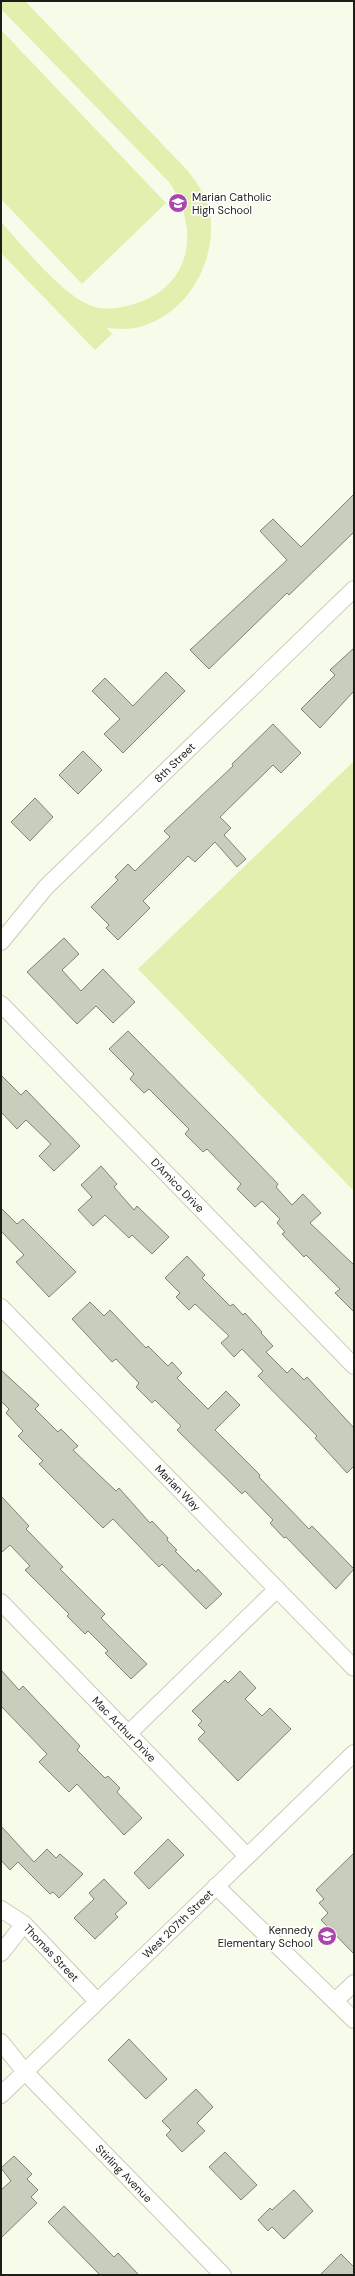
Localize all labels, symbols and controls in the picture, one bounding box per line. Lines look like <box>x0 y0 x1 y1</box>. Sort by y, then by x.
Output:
place label: Marian Catholic High School <box>192 190 271 217</box>
school or university icon: Marian Catholic High School <box>167 192 189 214</box>
street label: 8th Street <box>151 740 198 786</box>
street label: D'Amico Drive <box>148 1155 207 1215</box>
street label: Marian Way <box>152 1462 204 1514</box>
street label: Mac Arthur Drive <box>89 1693 159 1765</box>
street label: West 207th Street <box>139 1886 216 1961</box>
street label: Thomas Street <box>20 1921 82 1985</box>
place label: Kennedy Elementary School <box>218 1923 313 1950</box>
school or university icon: Kennedy Elementary School <box>316 1925 338 1947</box>
street label: Stirling Avenue <box>93 2141 155 2205</box>

